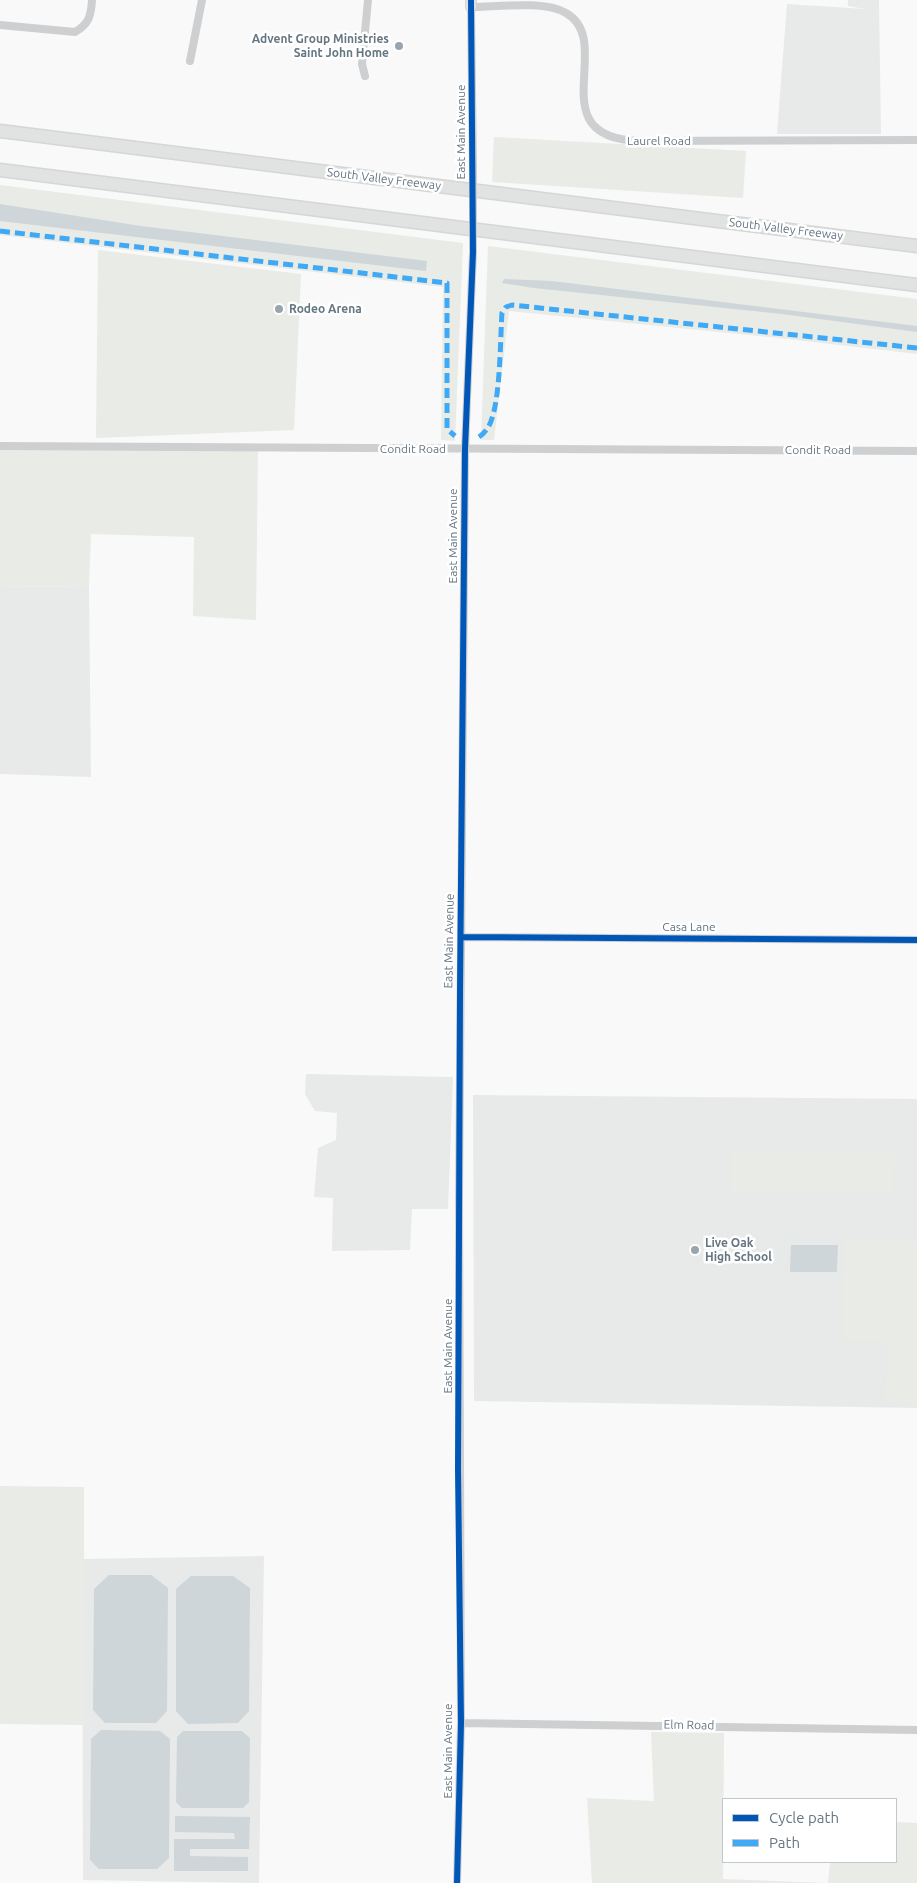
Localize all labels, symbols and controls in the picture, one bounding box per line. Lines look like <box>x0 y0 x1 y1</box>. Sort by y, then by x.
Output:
place label: Advent Group Ministries Saint John Home <box>252 32 389 60</box>
marker: Advent Group Ministries Saint John Home <box>393 40 405 52</box>
street label: East Main Avenue <box>454 84 468 180</box>
street label: Laurel Road <box>627 134 691 148</box>
street label: South Valley Freeway <box>326 165 442 193</box>
street label: South Valley Freeway <box>728 215 844 243</box>
place label: Rodeo Arena <box>289 302 362 316</box>
marker: Rodeo Arena <box>273 303 285 315</box>
street label: Condit Road <box>380 442 446 456</box>
street label: Condit Road <box>785 443 851 457</box>
street label: East Main Avenue <box>446 488 460 584</box>
street label: East Main Avenue <box>441 893 457 989</box>
street label: Casa Lane <box>662 920 716 934</box>
place label: Live Oak High School <box>705 1236 772 1264</box>
marker: Live Oak High School <box>689 1244 701 1256</box>
street label: East Main Avenue <box>441 1298 455 1394</box>
street label: East Main Avenue <box>441 1703 455 1799</box>
street label: Elm Road <box>664 1717 714 1733</box>
legend <box>722 1798 897 1863</box>
text: Cycle path <box>769 1809 839 1826</box>
text: Path <box>769 1834 800 1851</box>

